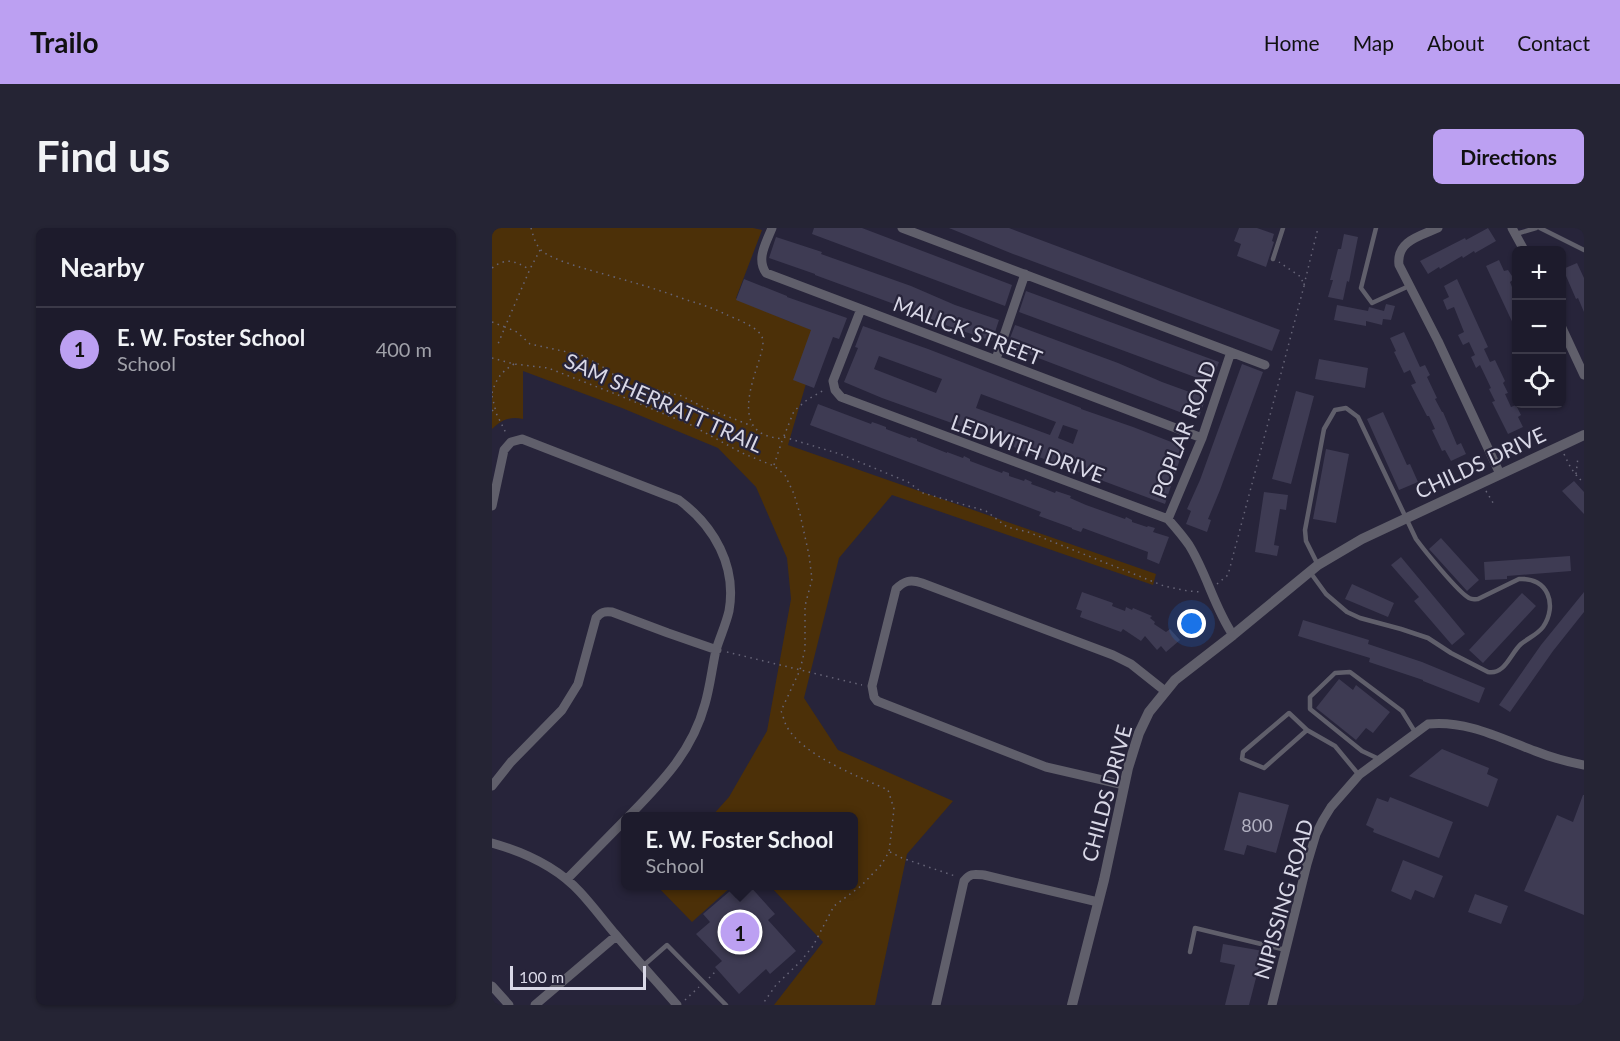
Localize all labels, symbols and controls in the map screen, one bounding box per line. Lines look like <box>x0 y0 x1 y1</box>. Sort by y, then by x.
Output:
text: Trailo <box>30 25 99 59</box>
text: Home <box>1264 30 1320 55</box>
text: Map <box>1353 30 1394 55</box>
text: About <box>1427 30 1484 55</box>
text: Contact <box>1517 30 1590 55</box>
button: Directions <box>1433 129 1584 184</box>
text: Find us <box>36 131 170 181</box>
map controls <box>1512 246 1566 408</box>
button: + <box>1512 246 1566 300</box>
text: Nearby <box>60 251 145 283</box>
street label: MALICK STREET <box>890 290 1046 370</box>
button: − <box>1512 300 1566 354</box>
text: E. W. Foster School <box>117 324 305 351</box>
text: 1 <box>74 337 85 361</box>
text: 400 m <box>376 337 432 361</box>
street label: SAM SHERRATT TRAIL <box>561 347 767 457</box>
text: School <box>117 351 176 375</box>
button: locate <box>1512 354 1566 408</box>
street label: POPLAR ROAD <box>1145 357 1221 501</box>
street label: LEDWITH DRIVE <box>948 409 1108 487</box>
street label: CHILDS DRIVE <box>1411 421 1549 503</box>
your location <box>1177 609 1206 638</box>
street label: CHILDS DRIVE <box>1076 722 1136 864</box>
popup <box>621 812 858 890</box>
house number: 800 <box>1241 814 1273 836</box>
street label: NIPISSING ROAD <box>1248 816 1318 982</box>
text: E. W. Foster School <box>645 826 834 853</box>
text: School <box>645 853 704 877</box>
pin: 1 <box>720 910 760 954</box>
scale bar <box>510 963 646 990</box>
text: 100 m <box>519 967 564 986</box>

